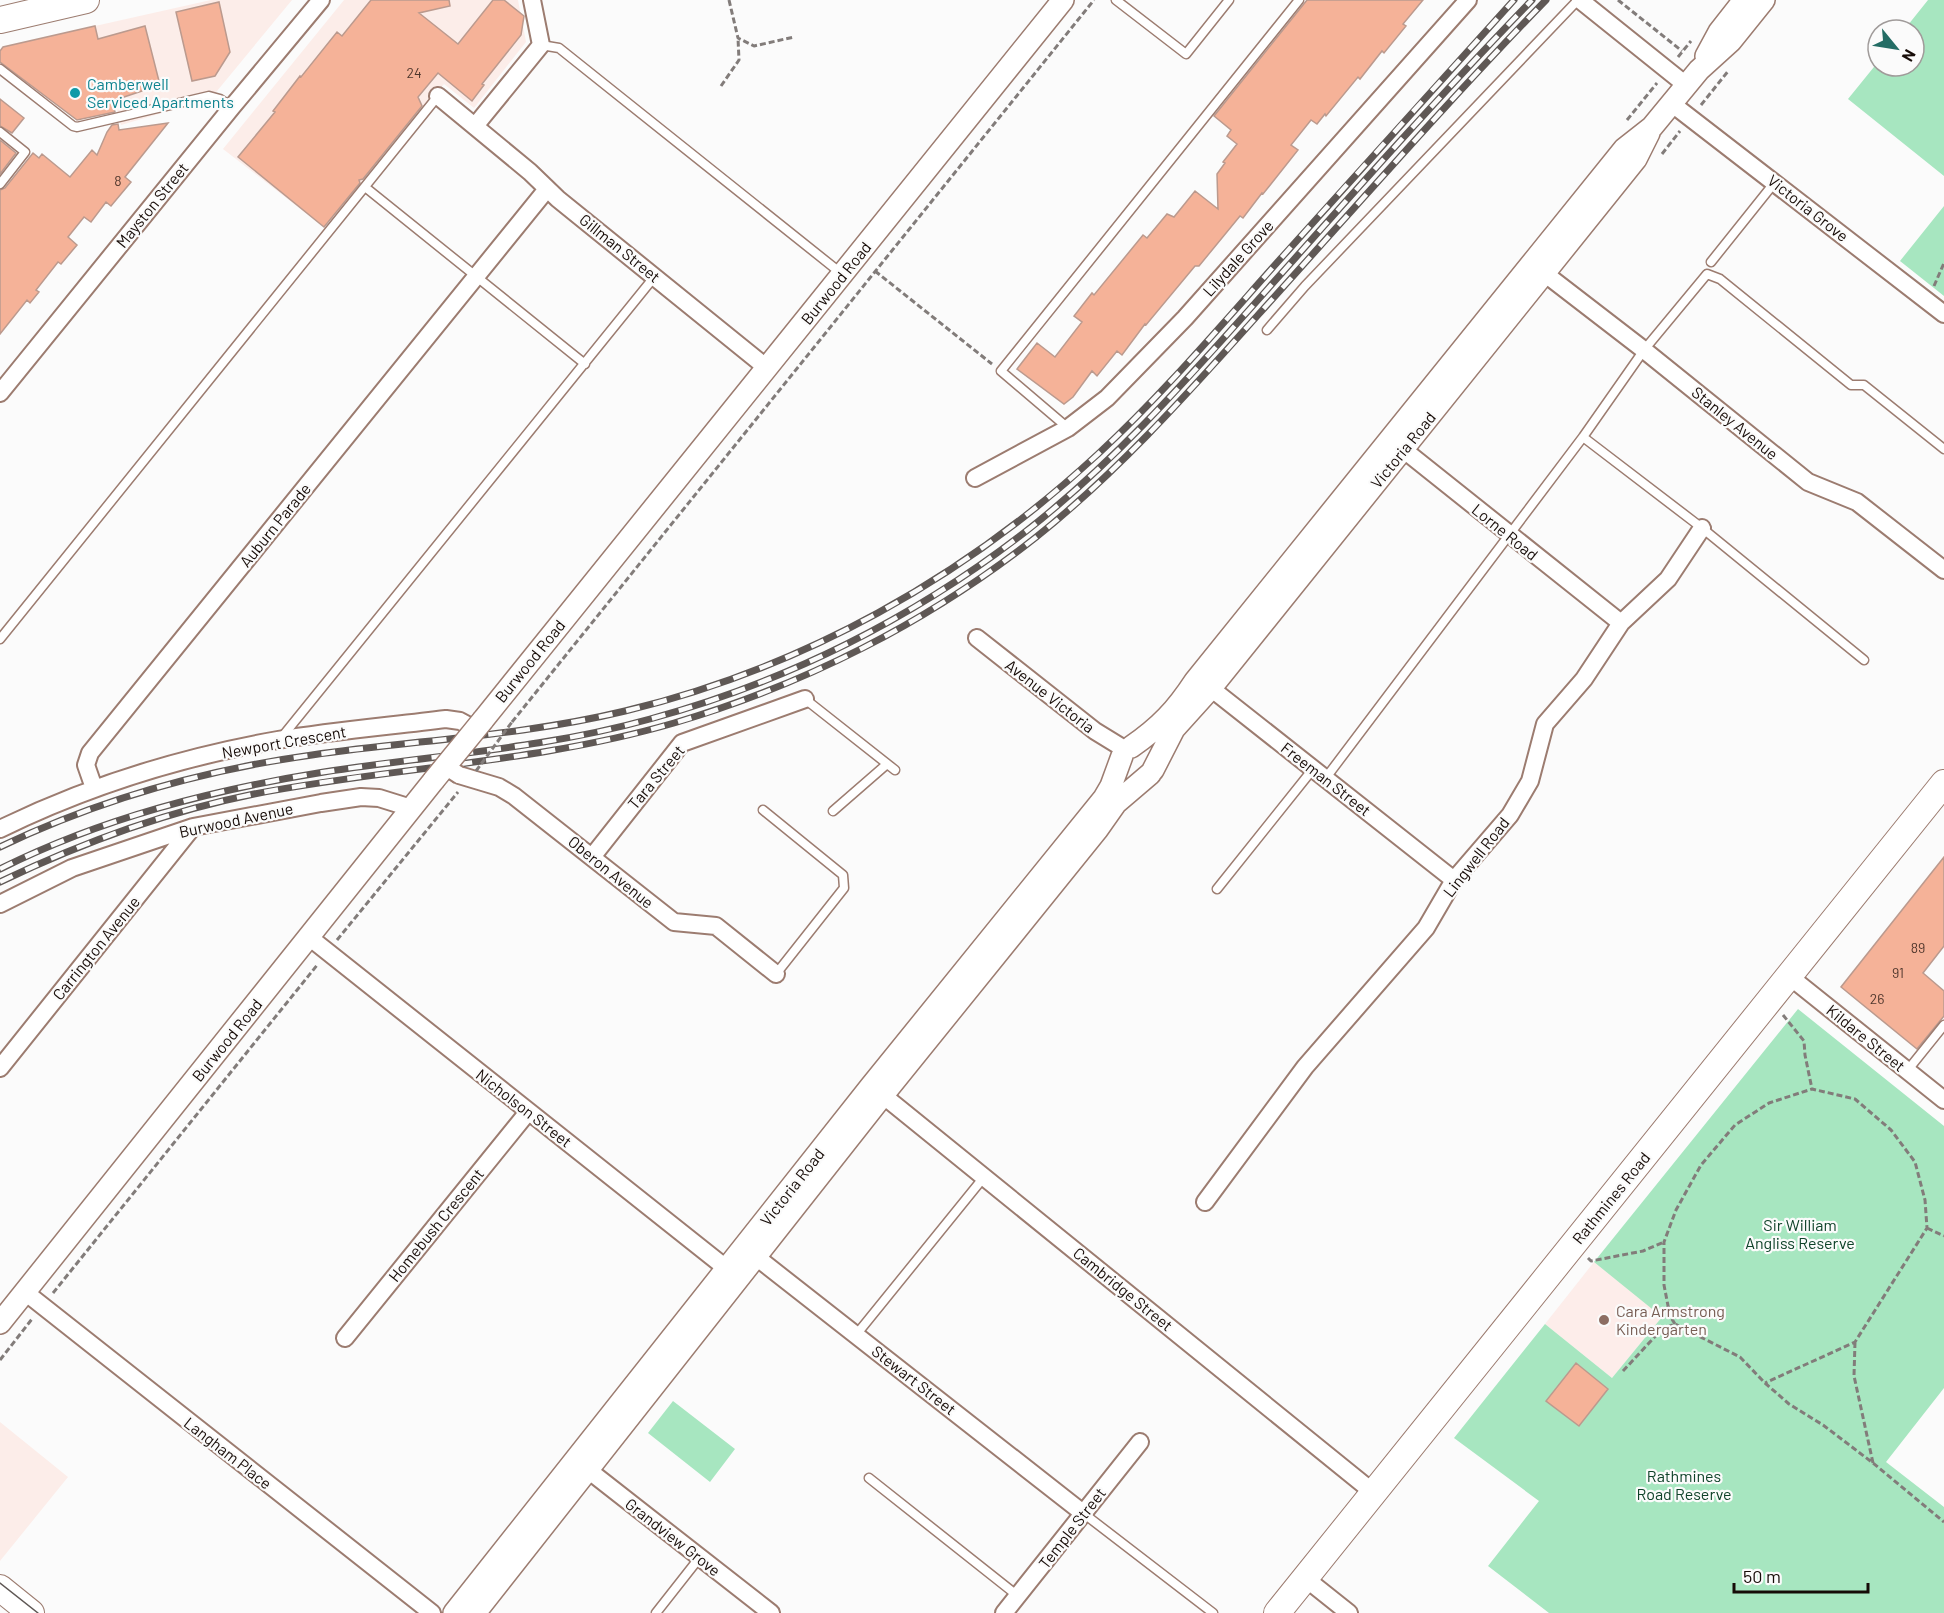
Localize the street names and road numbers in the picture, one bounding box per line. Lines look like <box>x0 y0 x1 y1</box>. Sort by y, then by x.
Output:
street label: Mayston Street <box>112 158 192 251</box>
street label: Victoria Grove <box>1764 170 1852 245</box>
street label: Gillman Street <box>576 209 664 286</box>
street label: Lilydale Grove <box>1198 216 1277 300</box>
street label: Burwood Road <box>797 238 875 328</box>
street label: Stanley Avenue <box>1688 382 1782 463</box>
street label: Victoria Road <box>1366 408 1439 492</box>
street label: Auburn Parade <box>235 479 314 570</box>
street label: Lorne Road <box>1469 499 1542 564</box>
street label: Burwood Road <box>491 616 569 706</box>
street label: Avenue Victoria <box>1002 655 1099 736</box>
street label: Newport Crescent <box>220 721 348 762</box>
street label: Freeman Street <box>1278 738 1375 820</box>
street label: Tara Street <box>623 741 688 813</box>
street label: Burwood Avenue <box>177 798 295 841</box>
street label: Lingwell Road <box>1439 813 1513 900</box>
street label: Oberon Avenue <box>565 831 658 912</box>
street label: Carrington Avenue <box>48 892 143 1003</box>
street label: Burwood Road <box>188 995 266 1085</box>
street label: Kildare Street <box>1823 1000 1909 1075</box>
street label: Nicholson Street <box>473 1064 576 1151</box>
street label: Victoria Road <box>756 1144 828 1229</box>
street label: Rathmines Road <box>1568 1148 1654 1248</box>
street label: Homebush Crescent <box>384 1164 487 1285</box>
street label: Cambridge Street <box>1070 1243 1177 1334</box>
street label: Stewart Street <box>868 1341 960 1418</box>
street label: Langham Place <box>181 1413 276 1493</box>
street label: Temple Street <box>1034 1483 1109 1572</box>
street label: Grandview Grove <box>622 1494 725 1580</box>

